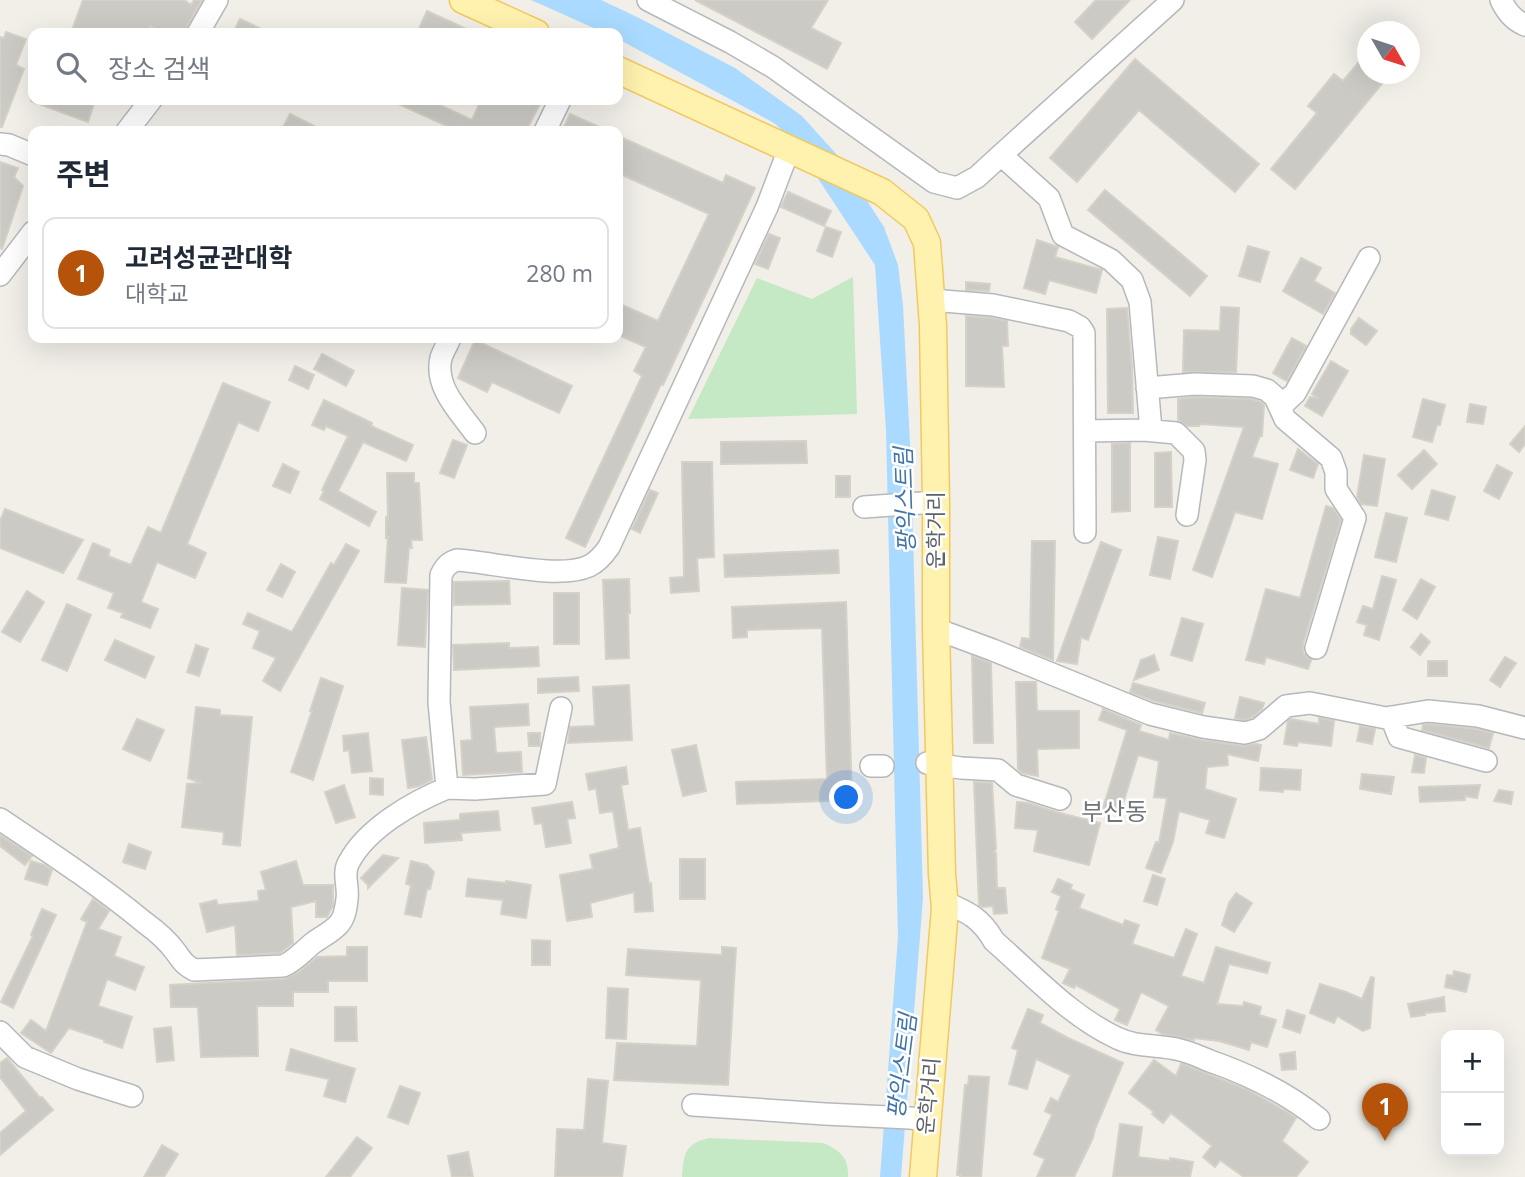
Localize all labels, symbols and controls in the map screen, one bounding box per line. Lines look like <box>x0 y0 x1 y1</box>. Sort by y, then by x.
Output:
north arrow <box>1357 21 1420 84</box>
search box <box>28 28 623 105</box>
icon: search <box>52 48 90 86</box>
text: 장소 검색 <box>108 50 210 86</box>
text: 주변 <box>56 153 111 194</box>
text: 고려성균관대학 <box>125 239 292 275</box>
text: 1 <box>74 257 88 289</box>
text: 280 m <box>526 257 593 289</box>
text: 대학교 <box>125 277 188 309</box>
water label: 팡익스트림 <box>886 445 922 553</box>
street label: 운학거리 <box>921 491 949 569</box>
your location <box>829 780 863 814</box>
district label: 부산동 <box>1081 794 1147 827</box>
water label: 팡익스트림 <box>879 1010 924 1120</box>
map controls <box>1441 1030 1504 1156</box>
button: + <box>1441 1030 1504 1093</box>
street label: 운학거리 <box>911 1056 945 1136</box>
pin: 1 <box>1362 1083 1408 1141</box>
button: − <box>1441 1093 1504 1156</box>

